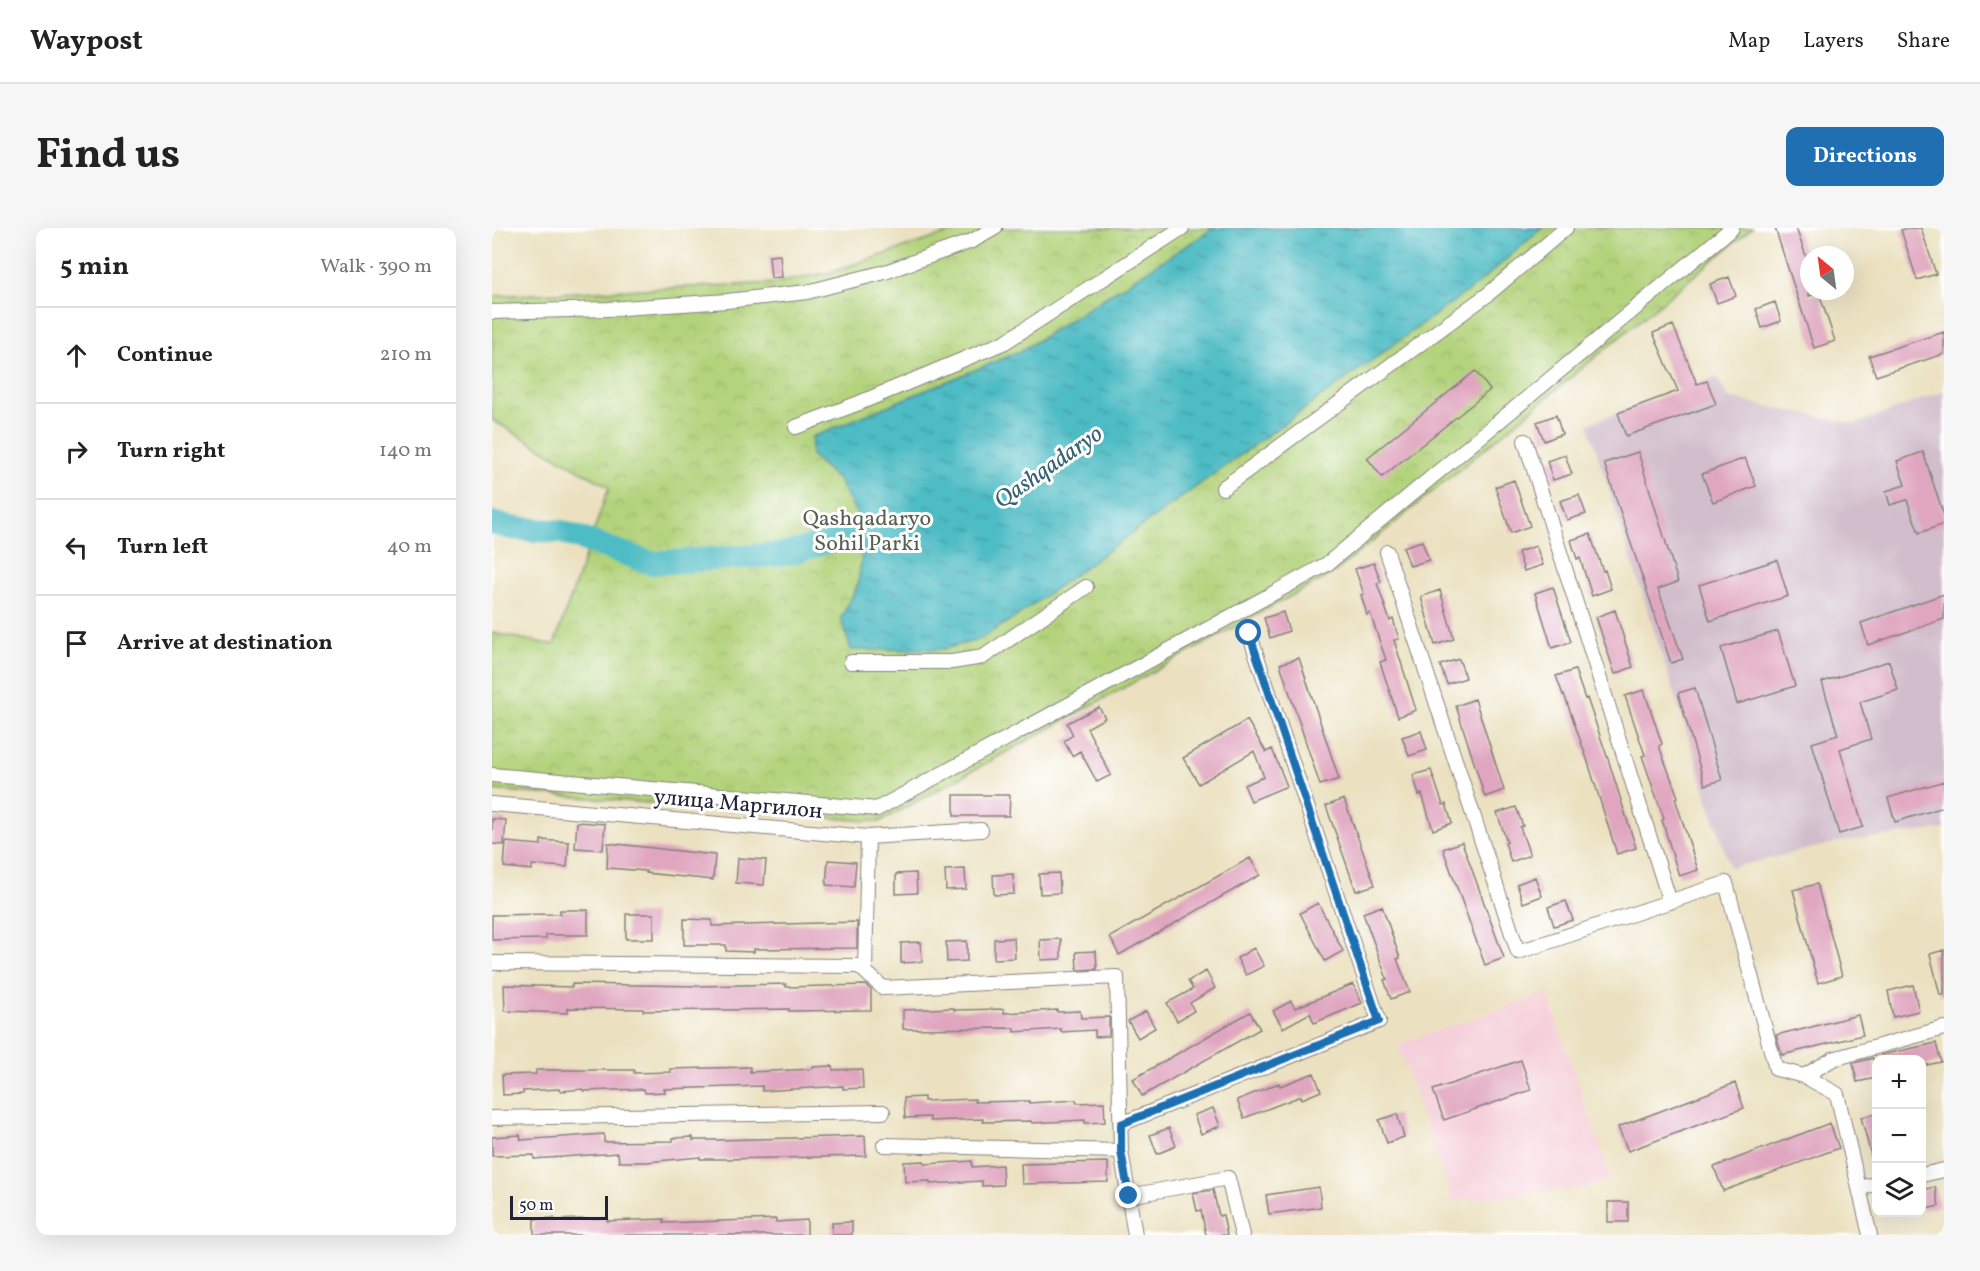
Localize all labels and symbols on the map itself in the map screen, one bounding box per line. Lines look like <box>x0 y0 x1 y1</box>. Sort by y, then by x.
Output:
north arrow <box>1800 246 1854 300</box>
water label: Qashqadaryo <box>988 418 1110 518</box>
park label: Qashqadaryo Sohil Parki <box>803 504 931 560</box>
route start <box>1235 619 1261 645</box>
street label: улица Маргилон <box>652 782 824 828</box>
route end <box>1115 1182 1141 1208</box>
scale bar <box>510 1193 608 1220</box>

